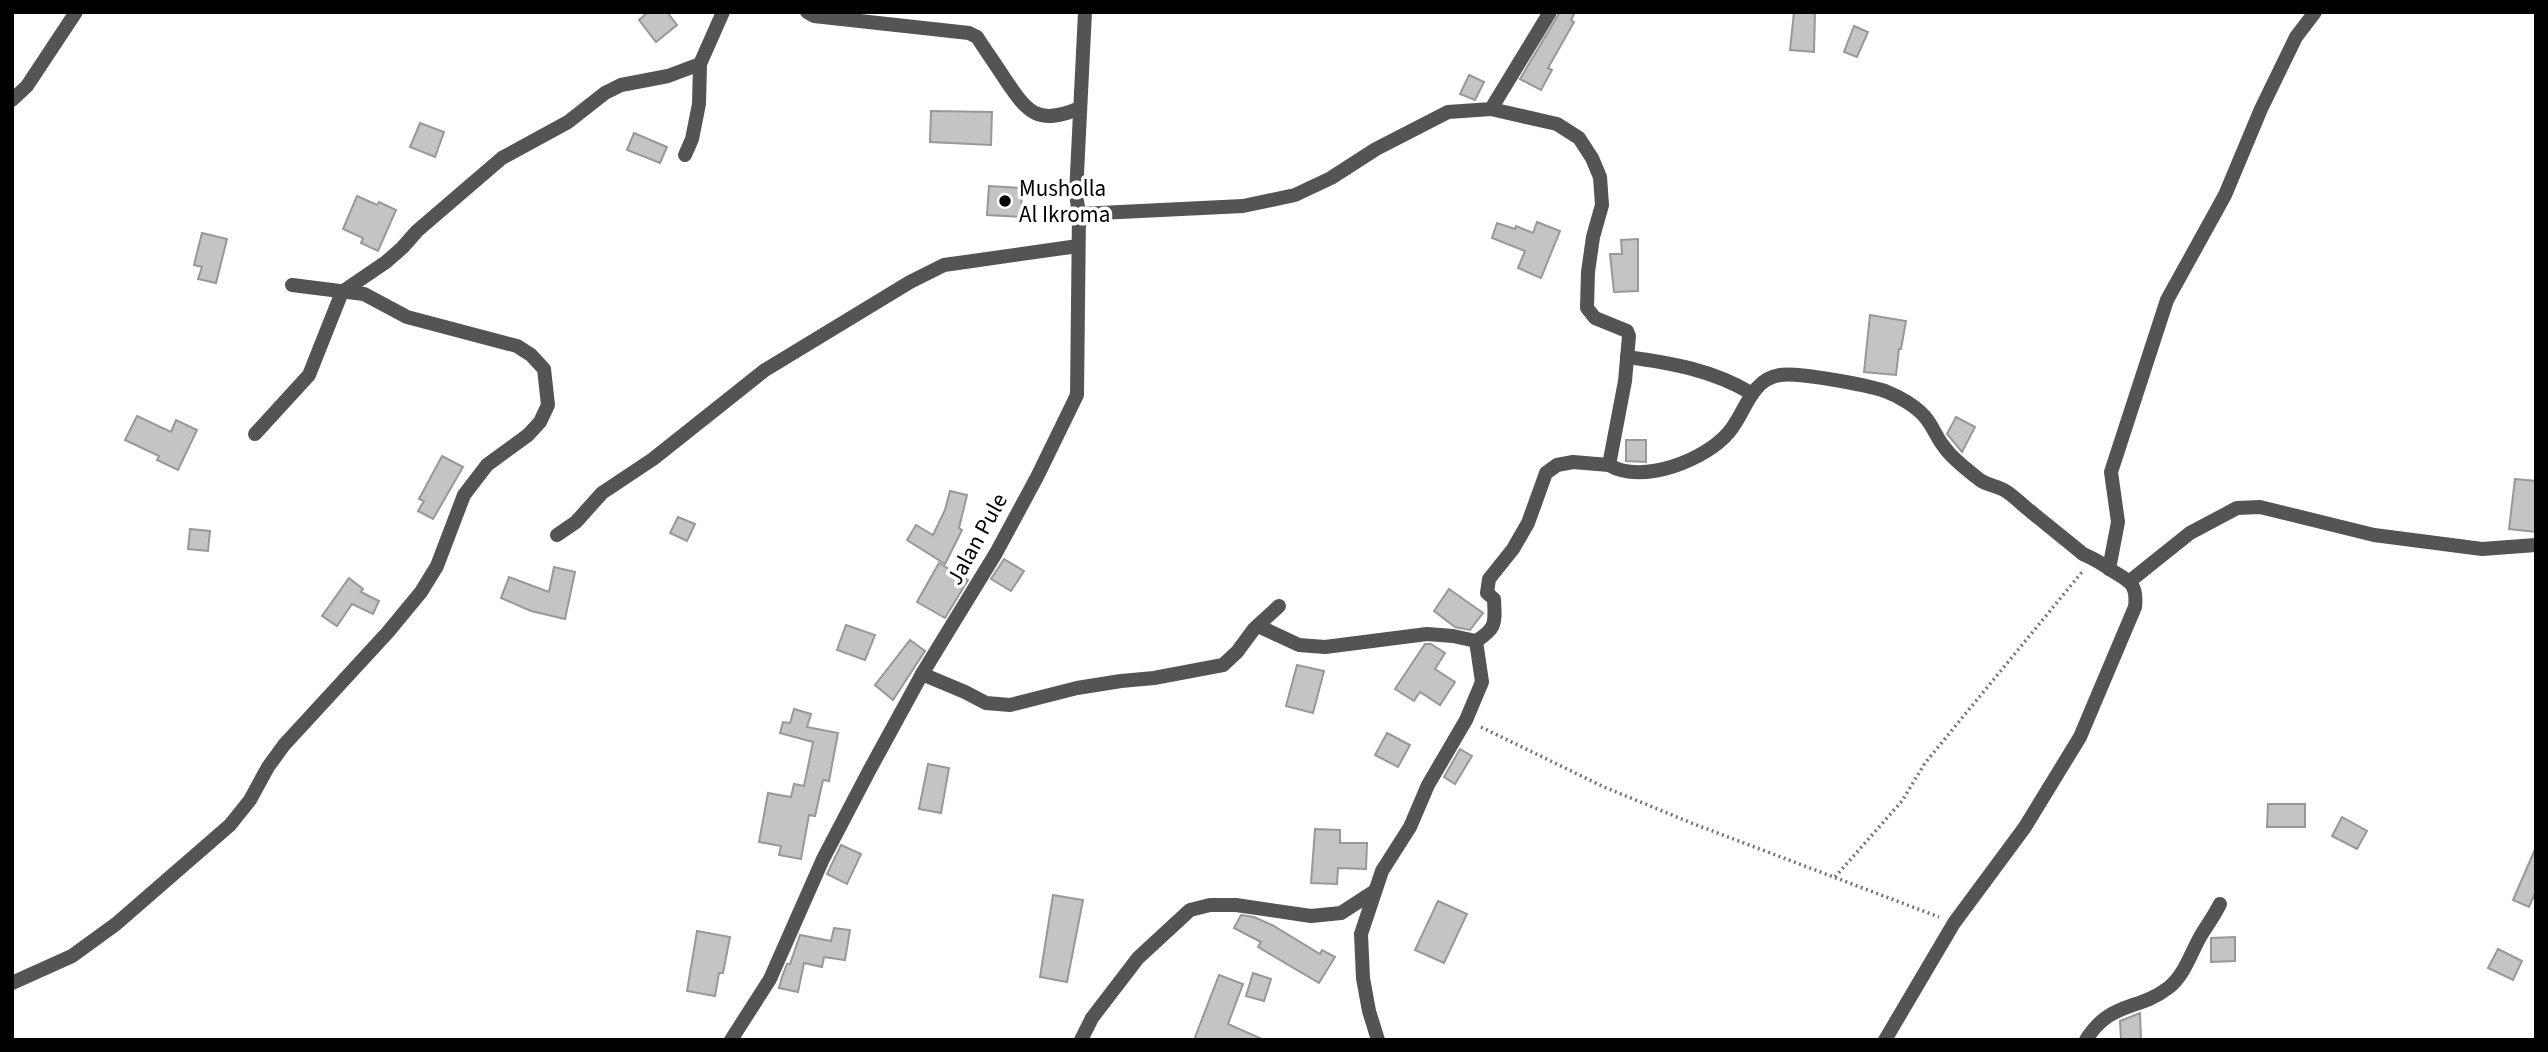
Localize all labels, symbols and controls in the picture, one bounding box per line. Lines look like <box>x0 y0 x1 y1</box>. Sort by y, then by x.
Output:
place label: Musholla Al Ikroma <box>1019 172 1110 231</box>
marker: Musholla Al Ikroma <box>997 193 1013 209</box>
street label: Jalan Pule <box>938 487 1016 591</box>

